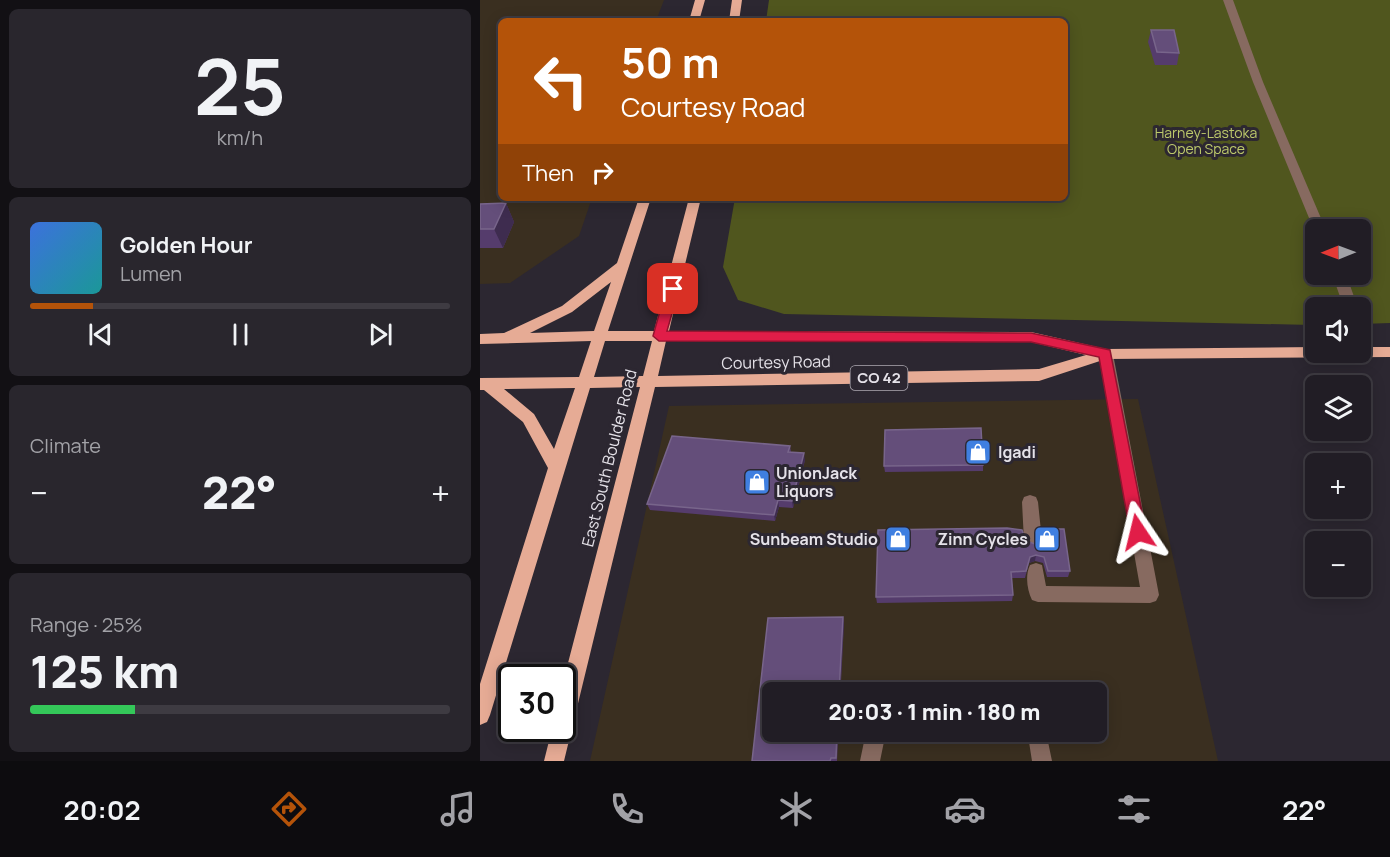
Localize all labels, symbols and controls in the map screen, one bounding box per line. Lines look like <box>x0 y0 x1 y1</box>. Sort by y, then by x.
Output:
text: 25 <box>194 32 286 138</box>
text: 50 m <box>621 33 719 91</box>
icon: left <box>522 42 600 120</box>
text: Courtesy Road <box>621 88 805 125</box>
park label: Harney-Lastoka Open Space <box>1155 123 1257 158</box>
text: km/h <box>217 124 263 151</box>
icon: right <box>586 156 619 189</box>
text: Then <box>522 158 574 188</box>
north arrow <box>1305 219 1371 285</box>
map controls <box>1305 219 1371 597</box>
text: Golden Hour <box>120 230 253 260</box>
text: Lumen <box>120 260 182 287</box>
pin <box>647 263 698 314</box>
icon: arrive <box>656 272 689 305</box>
button: sound <box>1305 297 1371 363</box>
icon: previous <box>84 318 117 351</box>
icon: pause <box>224 318 257 351</box>
icon: next <box>364 318 397 351</box>
street label: Courtesy Road <box>721 350 831 374</box>
road number: CO 42 <box>850 366 908 390</box>
street label: East South Boulder Road <box>576 367 642 549</box>
button: layers <box>1305 375 1371 441</box>
text: Climate <box>30 432 101 459</box>
shop icon: Igadi <box>963 437 993 467</box>
place label: Igadi <box>998 441 1036 463</box>
button: + <box>1305 453 1371 519</box>
text: 22° <box>202 461 277 523</box>
place label: UnionJack Liquors <box>776 462 857 502</box>
shop icon: UnionJack Liquors <box>742 467 772 497</box>
text: − <box>30 470 48 515</box>
text: + <box>431 470 450 515</box>
position arrow <box>1106 500 1170 564</box>
shop icon: Sunbeam Studio <box>883 524 913 554</box>
shop icon: Zinn Cycles <box>1032 524 1062 554</box>
place label: Sunbeam Studio <box>750 528 878 550</box>
place label: Zinn Cycles <box>937 528 1028 550</box>
button: − <box>1305 531 1371 597</box>
text: Range · 25% <box>30 611 143 638</box>
text: 125 km <box>30 640 179 702</box>
speed limit sign: 30 <box>498 664 576 742</box>
text: 20:03 · 1 min · 180 m <box>829 697 1040 727</box>
icon: directions <box>268 788 310 830</box>
icon: music <box>437 788 479 830</box>
icon: phone <box>606 788 648 830</box>
icon: climate <box>775 788 817 830</box>
icon: car <box>944 788 986 830</box>
icon: filters <box>1113 788 1155 830</box>
text: 20:02 <box>64 791 140 828</box>
text: 22° <box>1282 791 1326 828</box>

